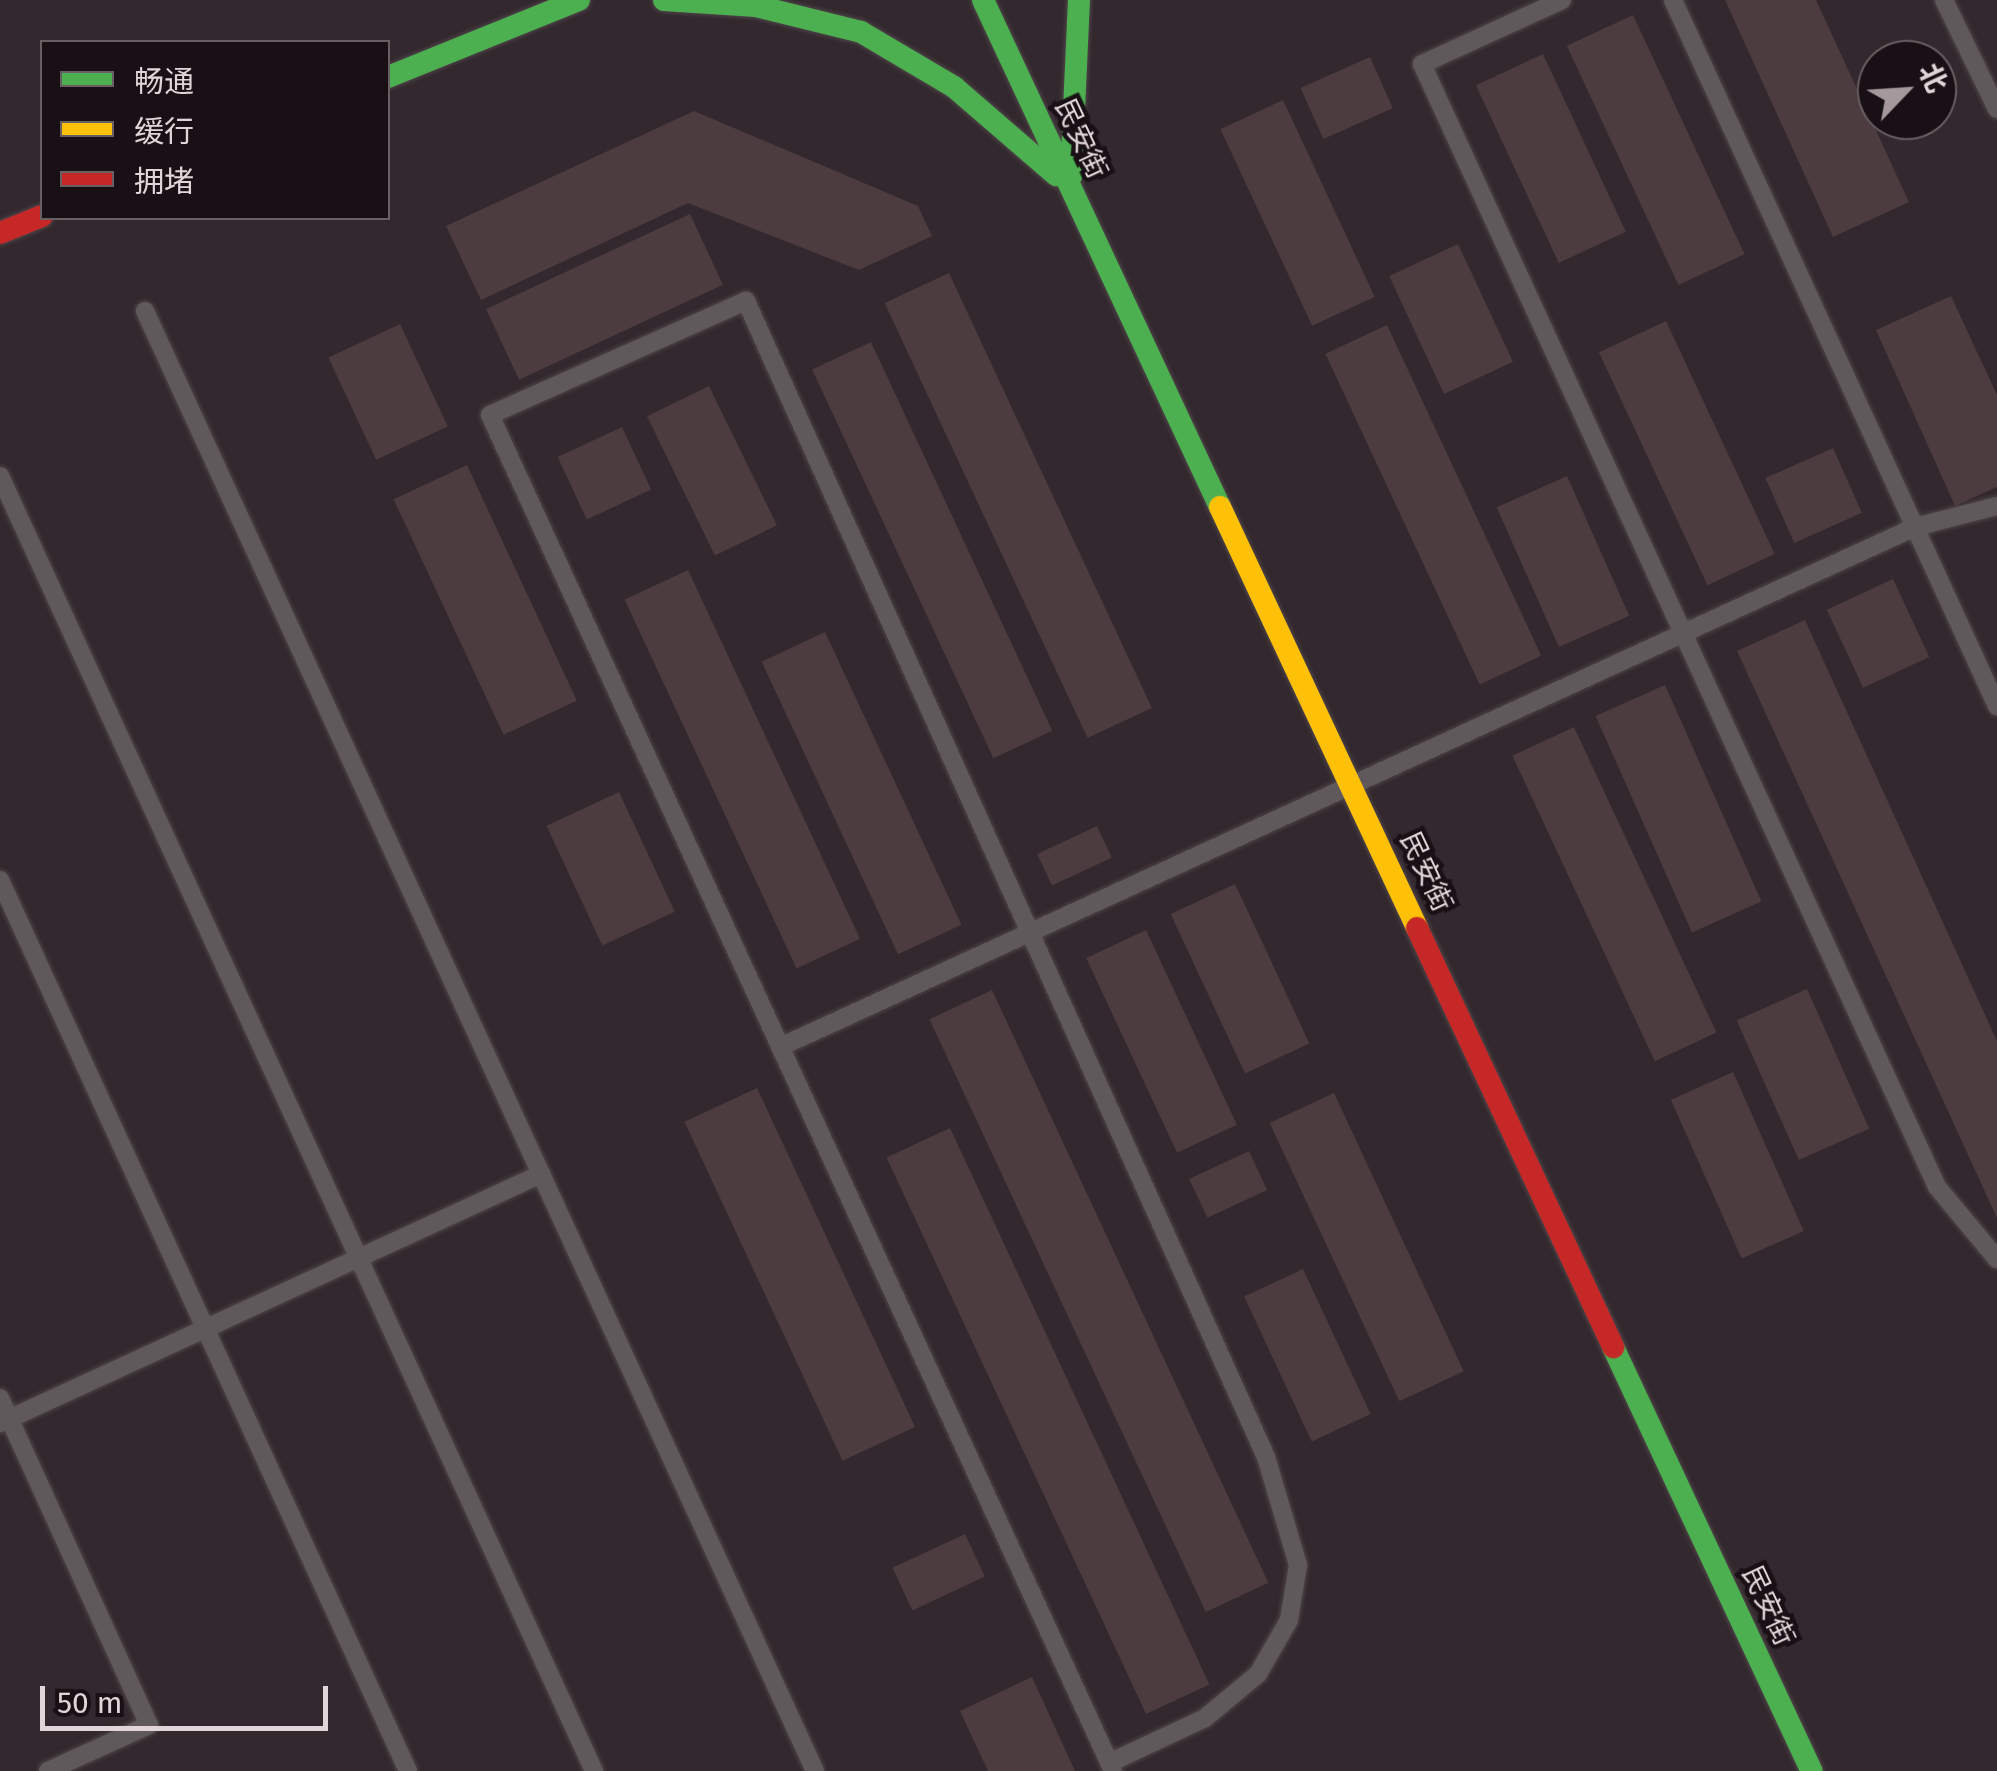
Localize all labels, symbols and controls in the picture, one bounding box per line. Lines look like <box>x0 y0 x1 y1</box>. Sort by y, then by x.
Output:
legend <box>40 40 390 220</box>
north arrow <box>1857 40 1957 140</box>
text: 北 <box>1912 58 1954 98</box>
text: 畅通 <box>134 64 194 100</box>
street label: 民安街 <box>1048 94 1114 184</box>
text: 缓行 <box>134 114 194 150</box>
text: 拥堵 <box>134 164 194 200</box>
street label: 民安街 <box>1393 827 1459 917</box>
street label: 民安街 <box>1735 1561 1801 1651</box>
scale bar <box>45 1666 332 1728</box>
text: 50 m <box>57 1685 122 1721</box>

